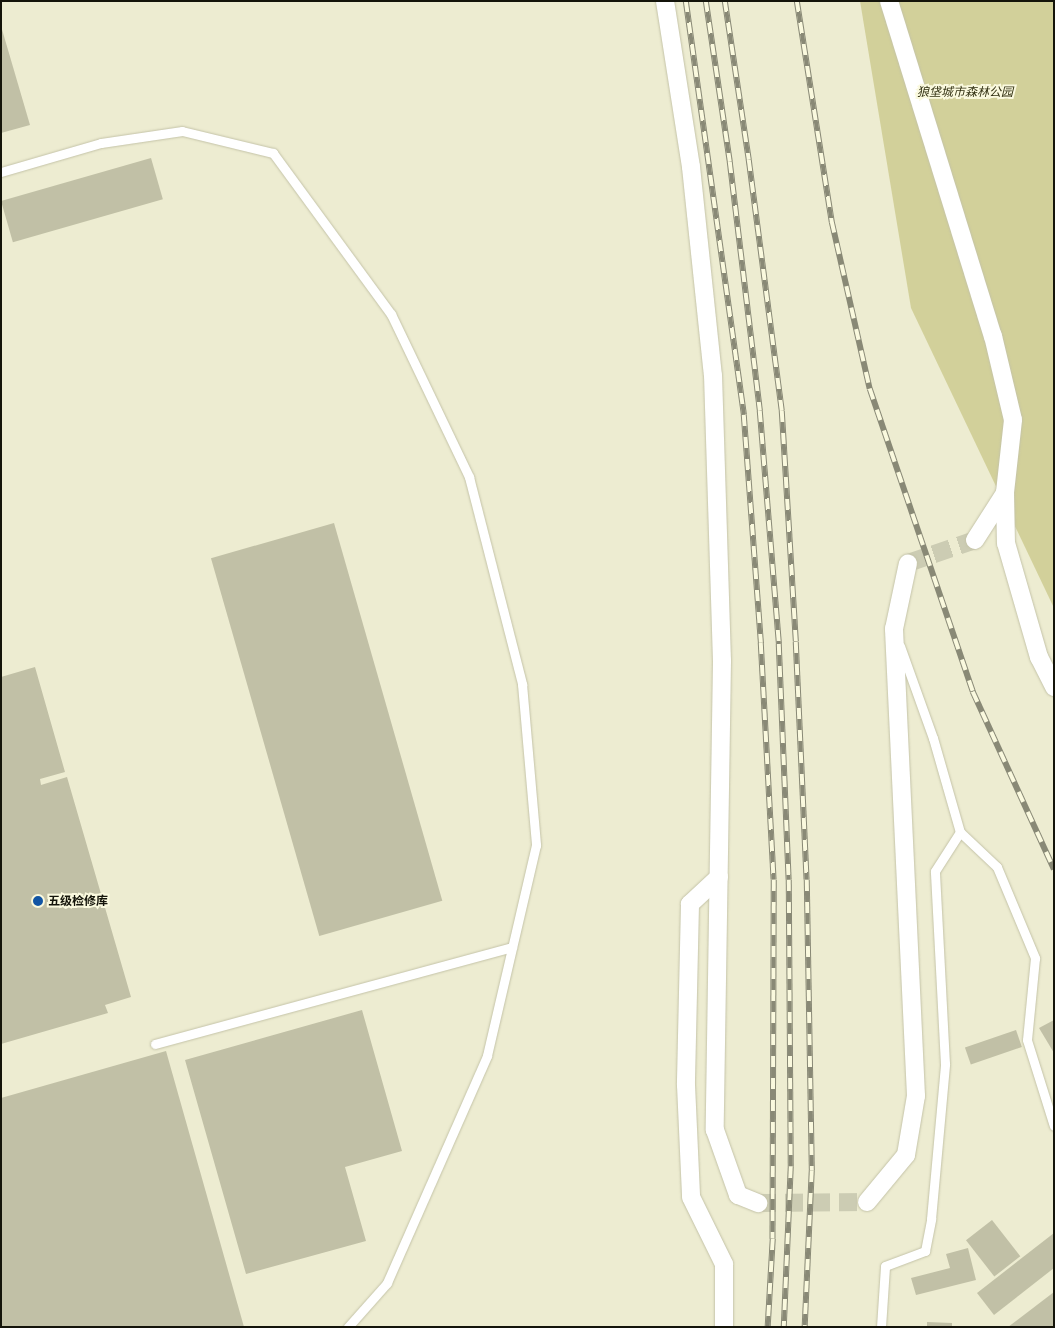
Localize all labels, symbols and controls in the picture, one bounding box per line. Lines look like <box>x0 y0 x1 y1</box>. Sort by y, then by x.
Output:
park label: 狼垡城市森林公园 <box>917 85 1013 99</box>
place label: 五级检修库 <box>48 894 108 908</box>
marker: 五级检修库 <box>32 895 44 907</box>

